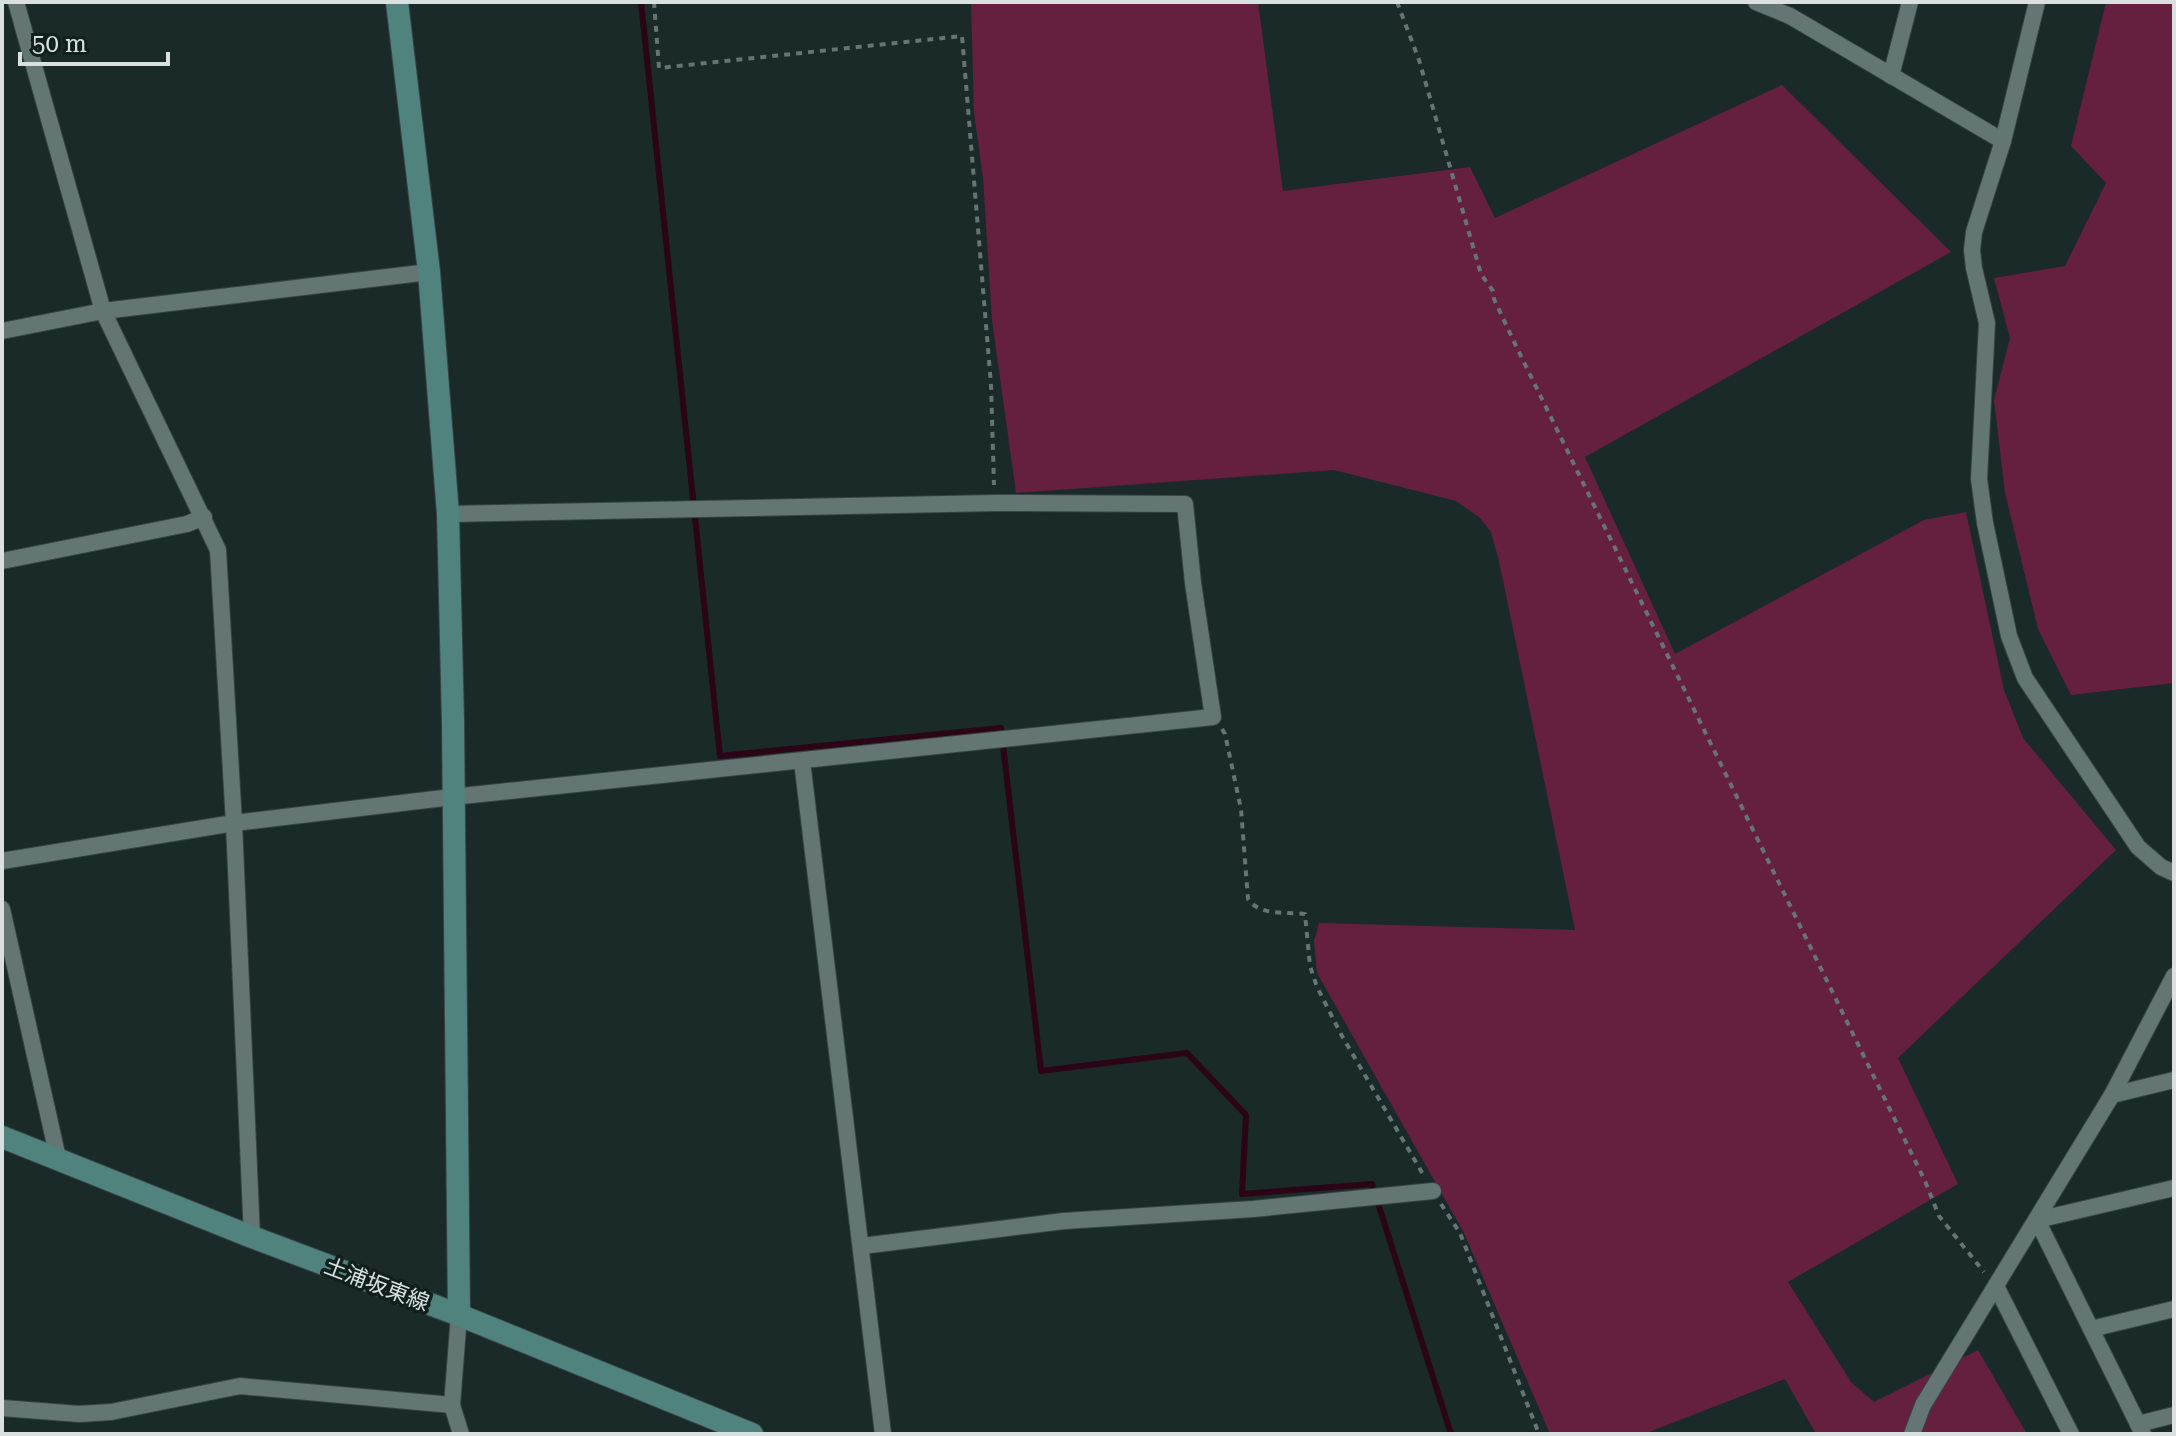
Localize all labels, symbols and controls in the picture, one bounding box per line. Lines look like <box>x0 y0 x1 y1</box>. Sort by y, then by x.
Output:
scale bar <box>20 16 168 66</box>
text: 50 m <box>32 30 87 58</box>
street label: 土浦坂東線 <box>321 1253 433 1316</box>

